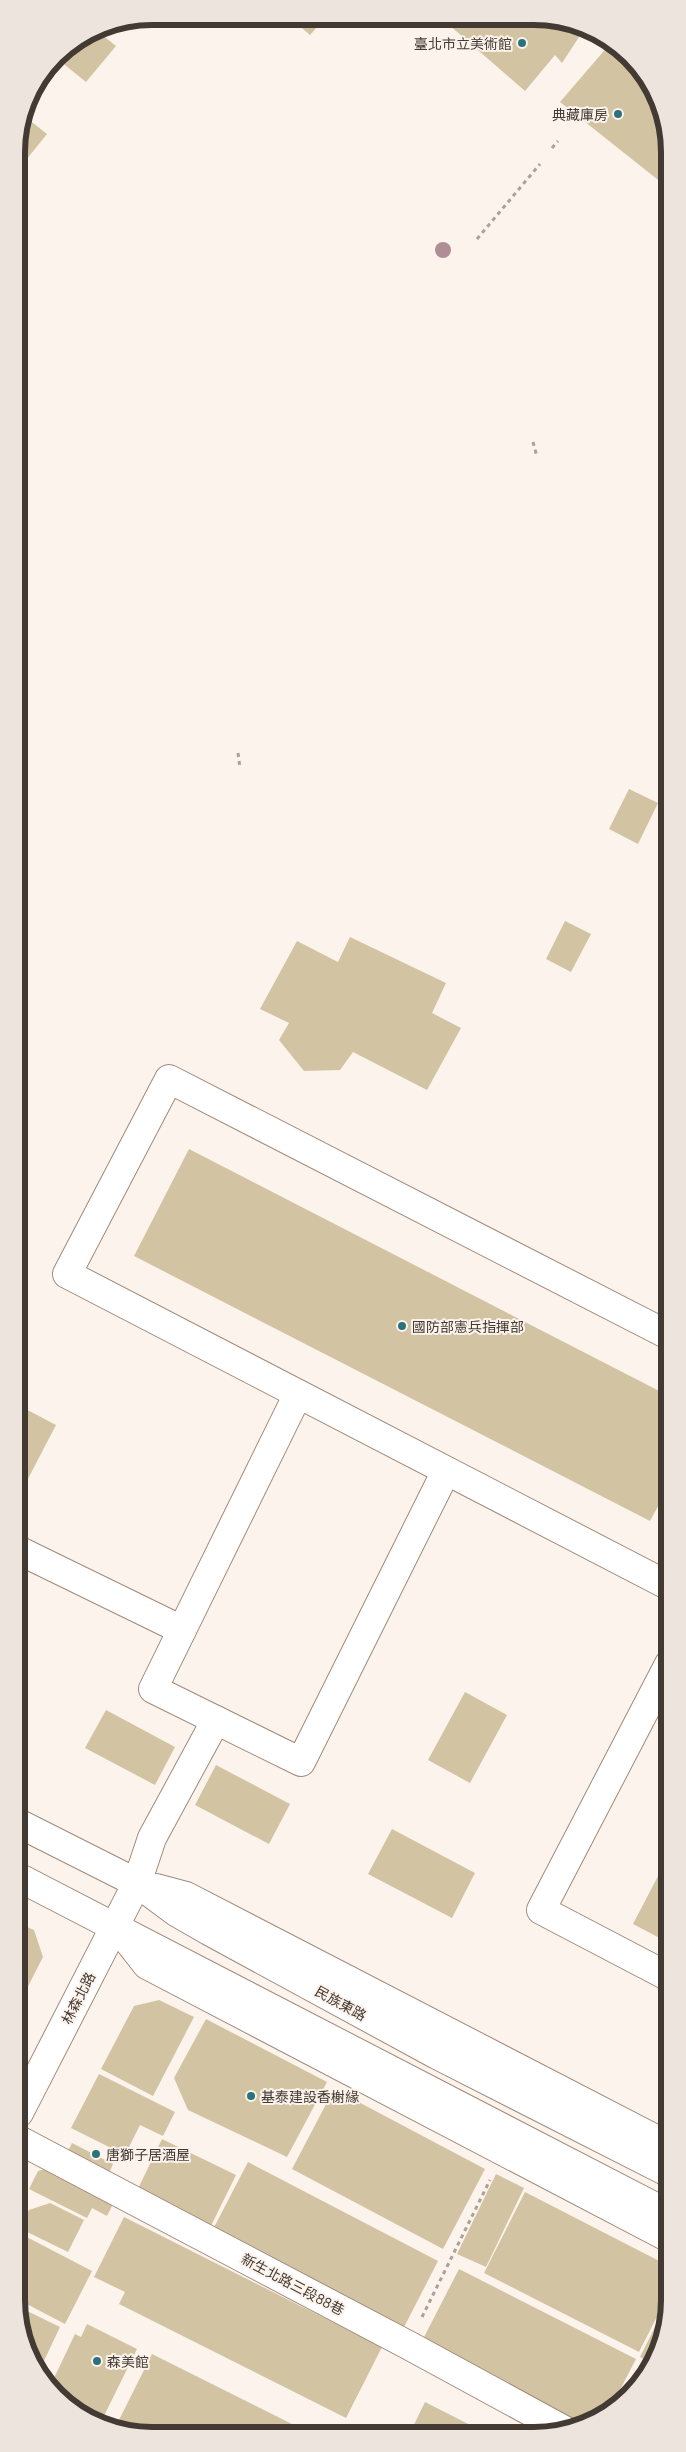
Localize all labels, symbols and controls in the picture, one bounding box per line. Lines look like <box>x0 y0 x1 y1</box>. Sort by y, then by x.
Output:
place label: 臺北市立美術館 <box>414 34 512 53</box>
marker: 臺北市立美術館 <box>516 37 528 49</box>
place label: 典藏庫房 <box>552 105 608 124</box>
marker: 典藏庫房 <box>612 108 624 120</box>
place label: 國防部憲兵指揮部 <box>412 1317 524 1336</box>
marker: 國防部憲兵指揮部 <box>396 1320 408 1332</box>
street label: 林森北路 <box>57 1969 99 2027</box>
street label: 民族東路 <box>312 1981 370 2025</box>
place label: 基泰建設香榭緣 <box>261 2087 359 2106</box>
marker: 基泰建設香榭緣 <box>245 2090 257 2102</box>
place label: 唐獅子居酒屋 <box>106 2145 190 2164</box>
marker: 唐獅子居酒屋 <box>90 2148 102 2160</box>
street label: 新生北路三段88巷 <box>238 2249 348 2319</box>
place label: 森美館 <box>107 2352 149 2371</box>
marker: 森美館 <box>91 2355 103 2367</box>

